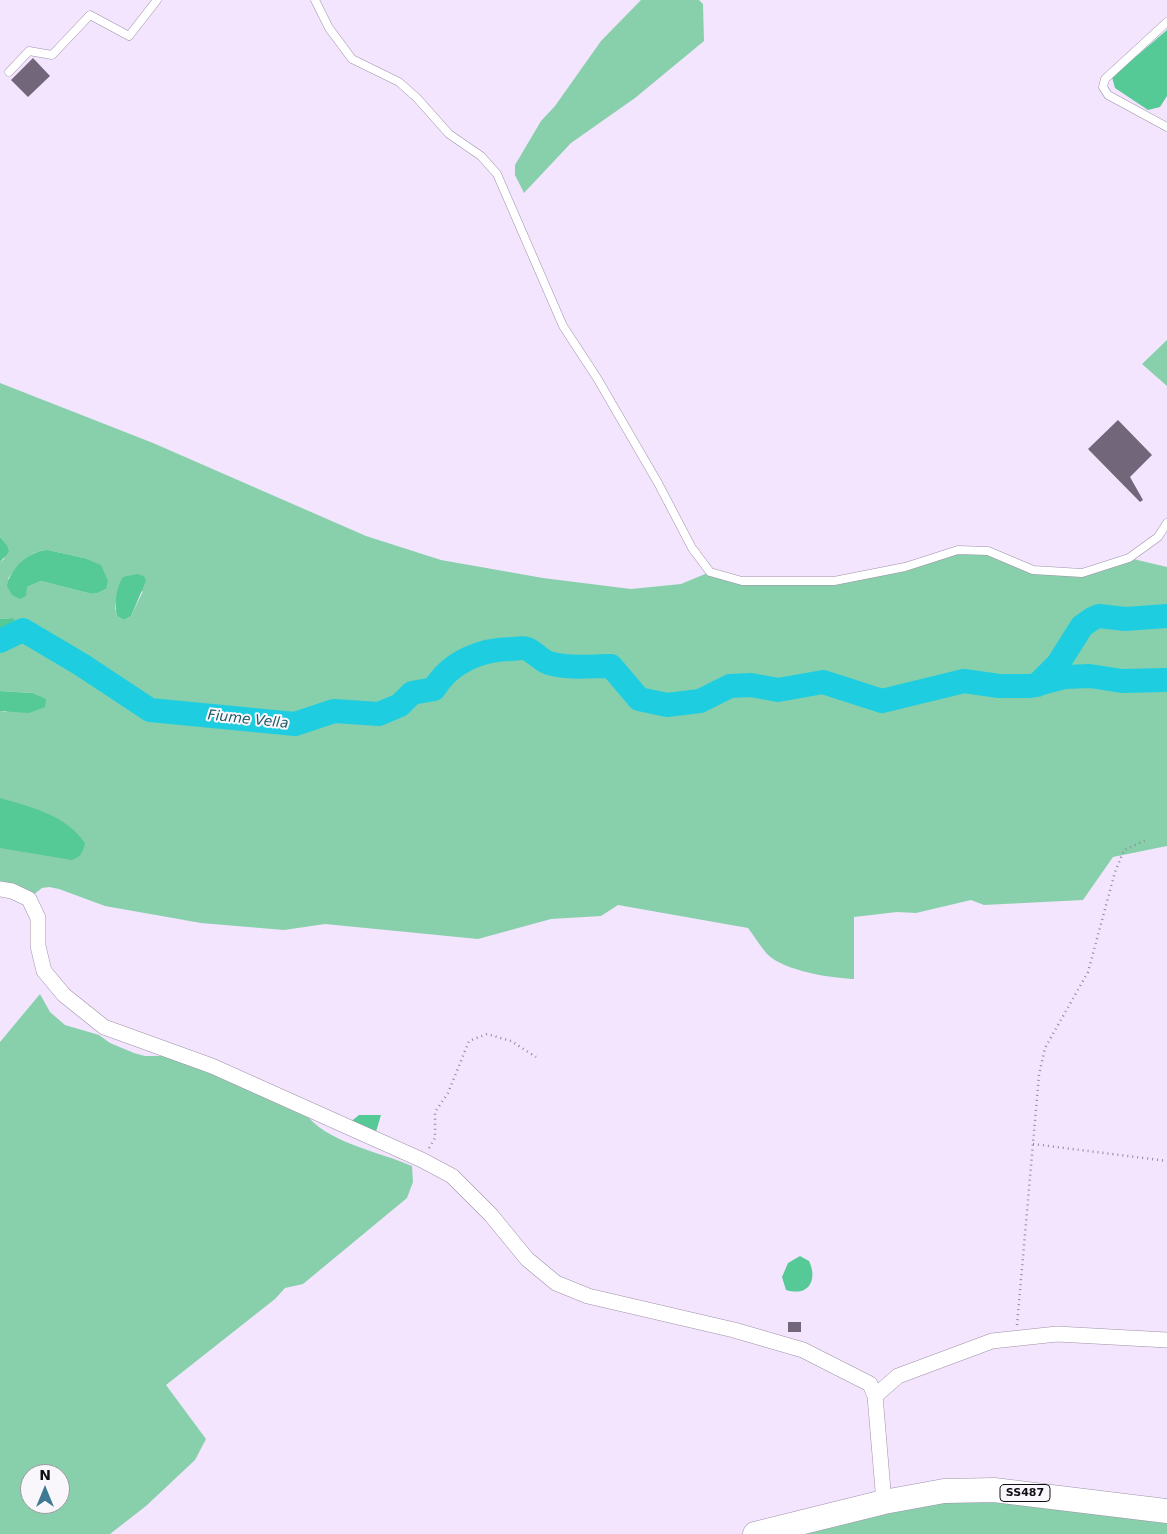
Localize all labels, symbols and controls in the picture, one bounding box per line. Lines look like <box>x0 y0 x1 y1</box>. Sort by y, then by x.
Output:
water label: Fiume Vella <box>207 707 289 733</box>
north arrow <box>20 1464 70 1514</box>
text: N <box>39 1467 51 1483</box>
road number: SS487 <box>1000 1485 1050 1502</box>

